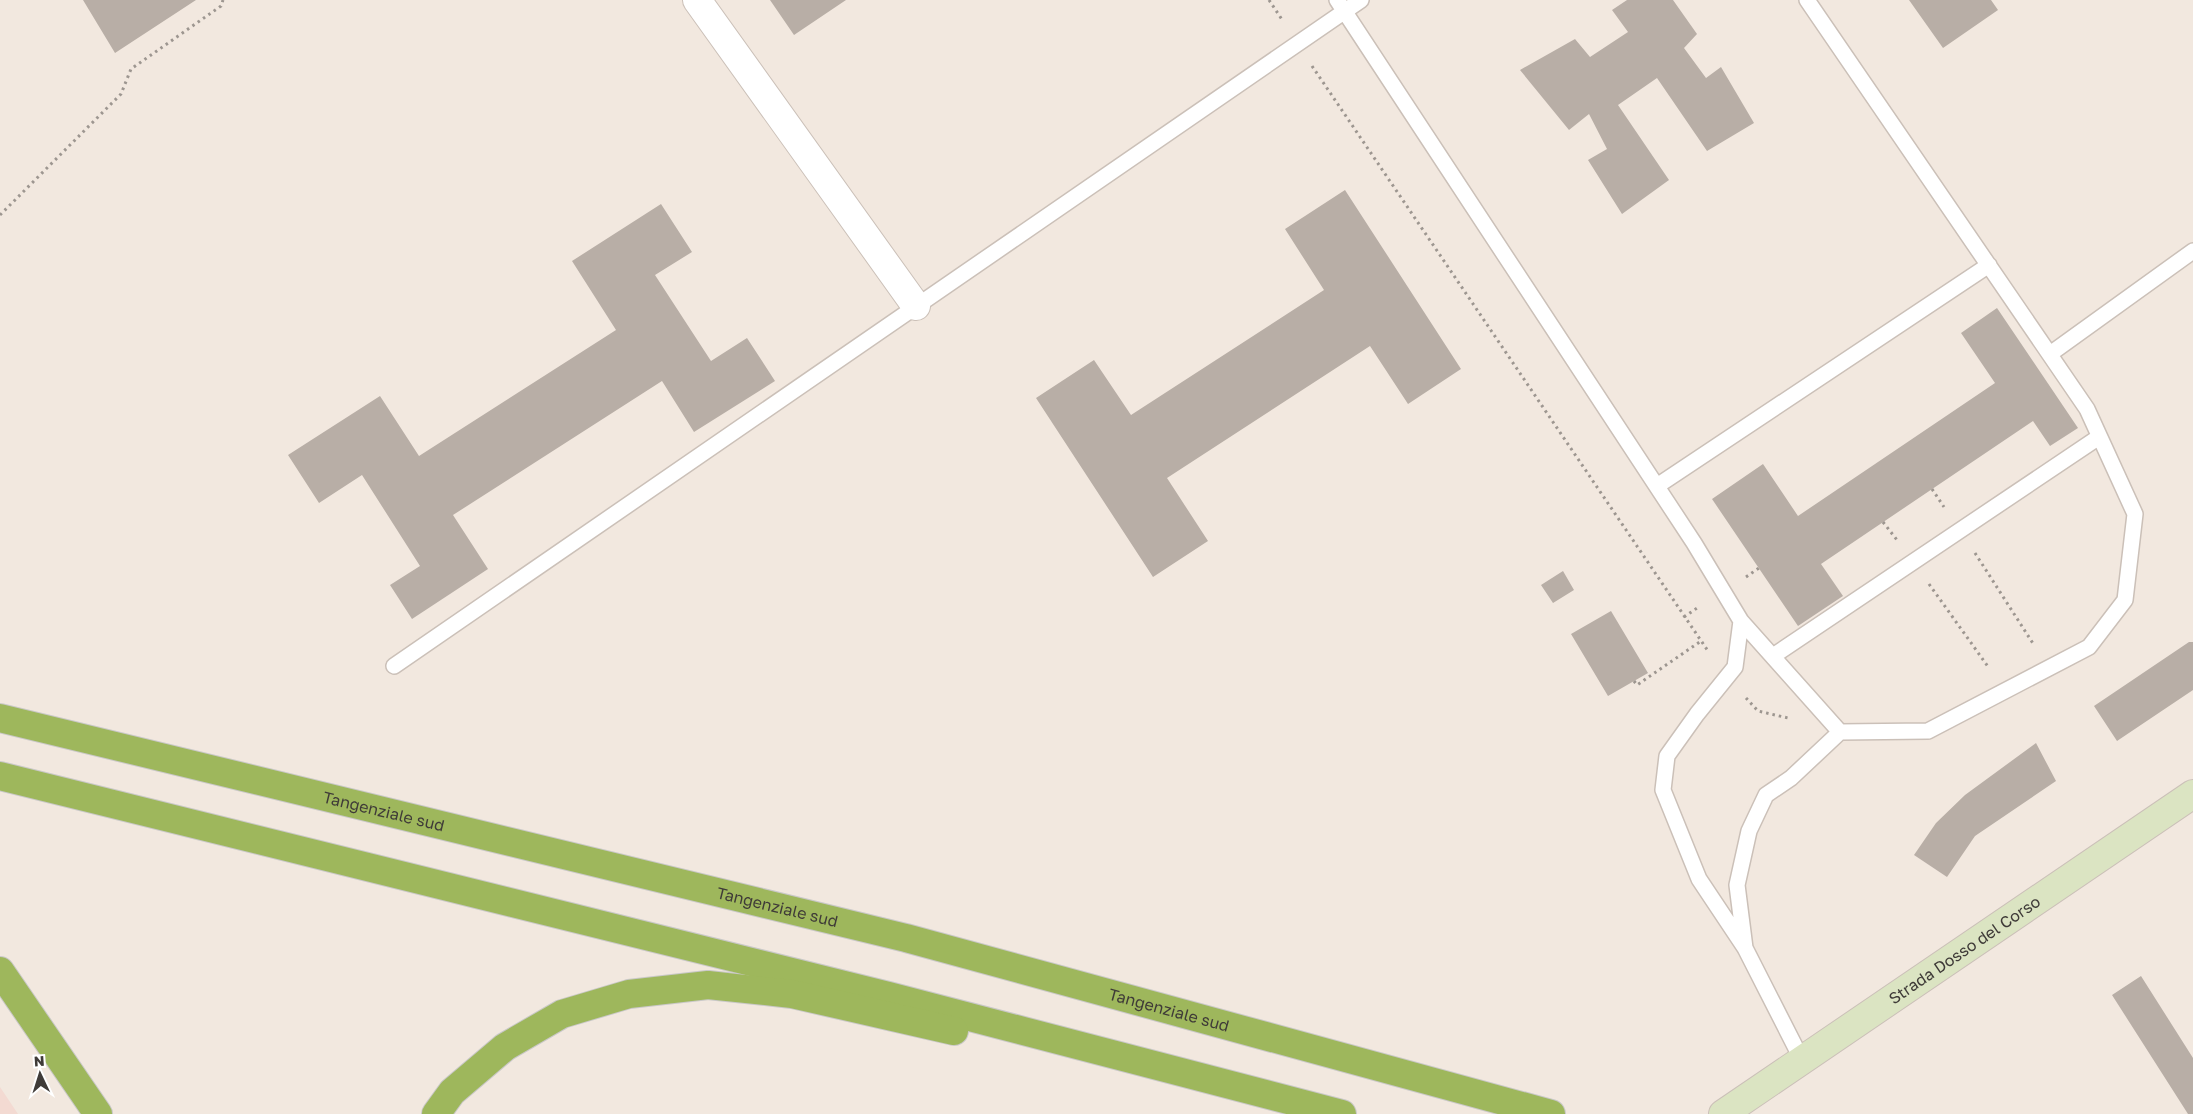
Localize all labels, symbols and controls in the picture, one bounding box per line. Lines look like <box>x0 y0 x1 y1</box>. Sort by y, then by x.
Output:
street label: Tangenziale sud <box>321 787 447 836</box>
street label: Tangenziale sud <box>715 882 840 931</box>
street label: Strada Dosso del Corso <box>1885 891 2044 1008</box>
street label: Tangenziale sud <box>1107 984 1232 1036</box>
north arrow <box>15 1049 65 1099</box>
text: N <box>33 1052 45 1069</box>

